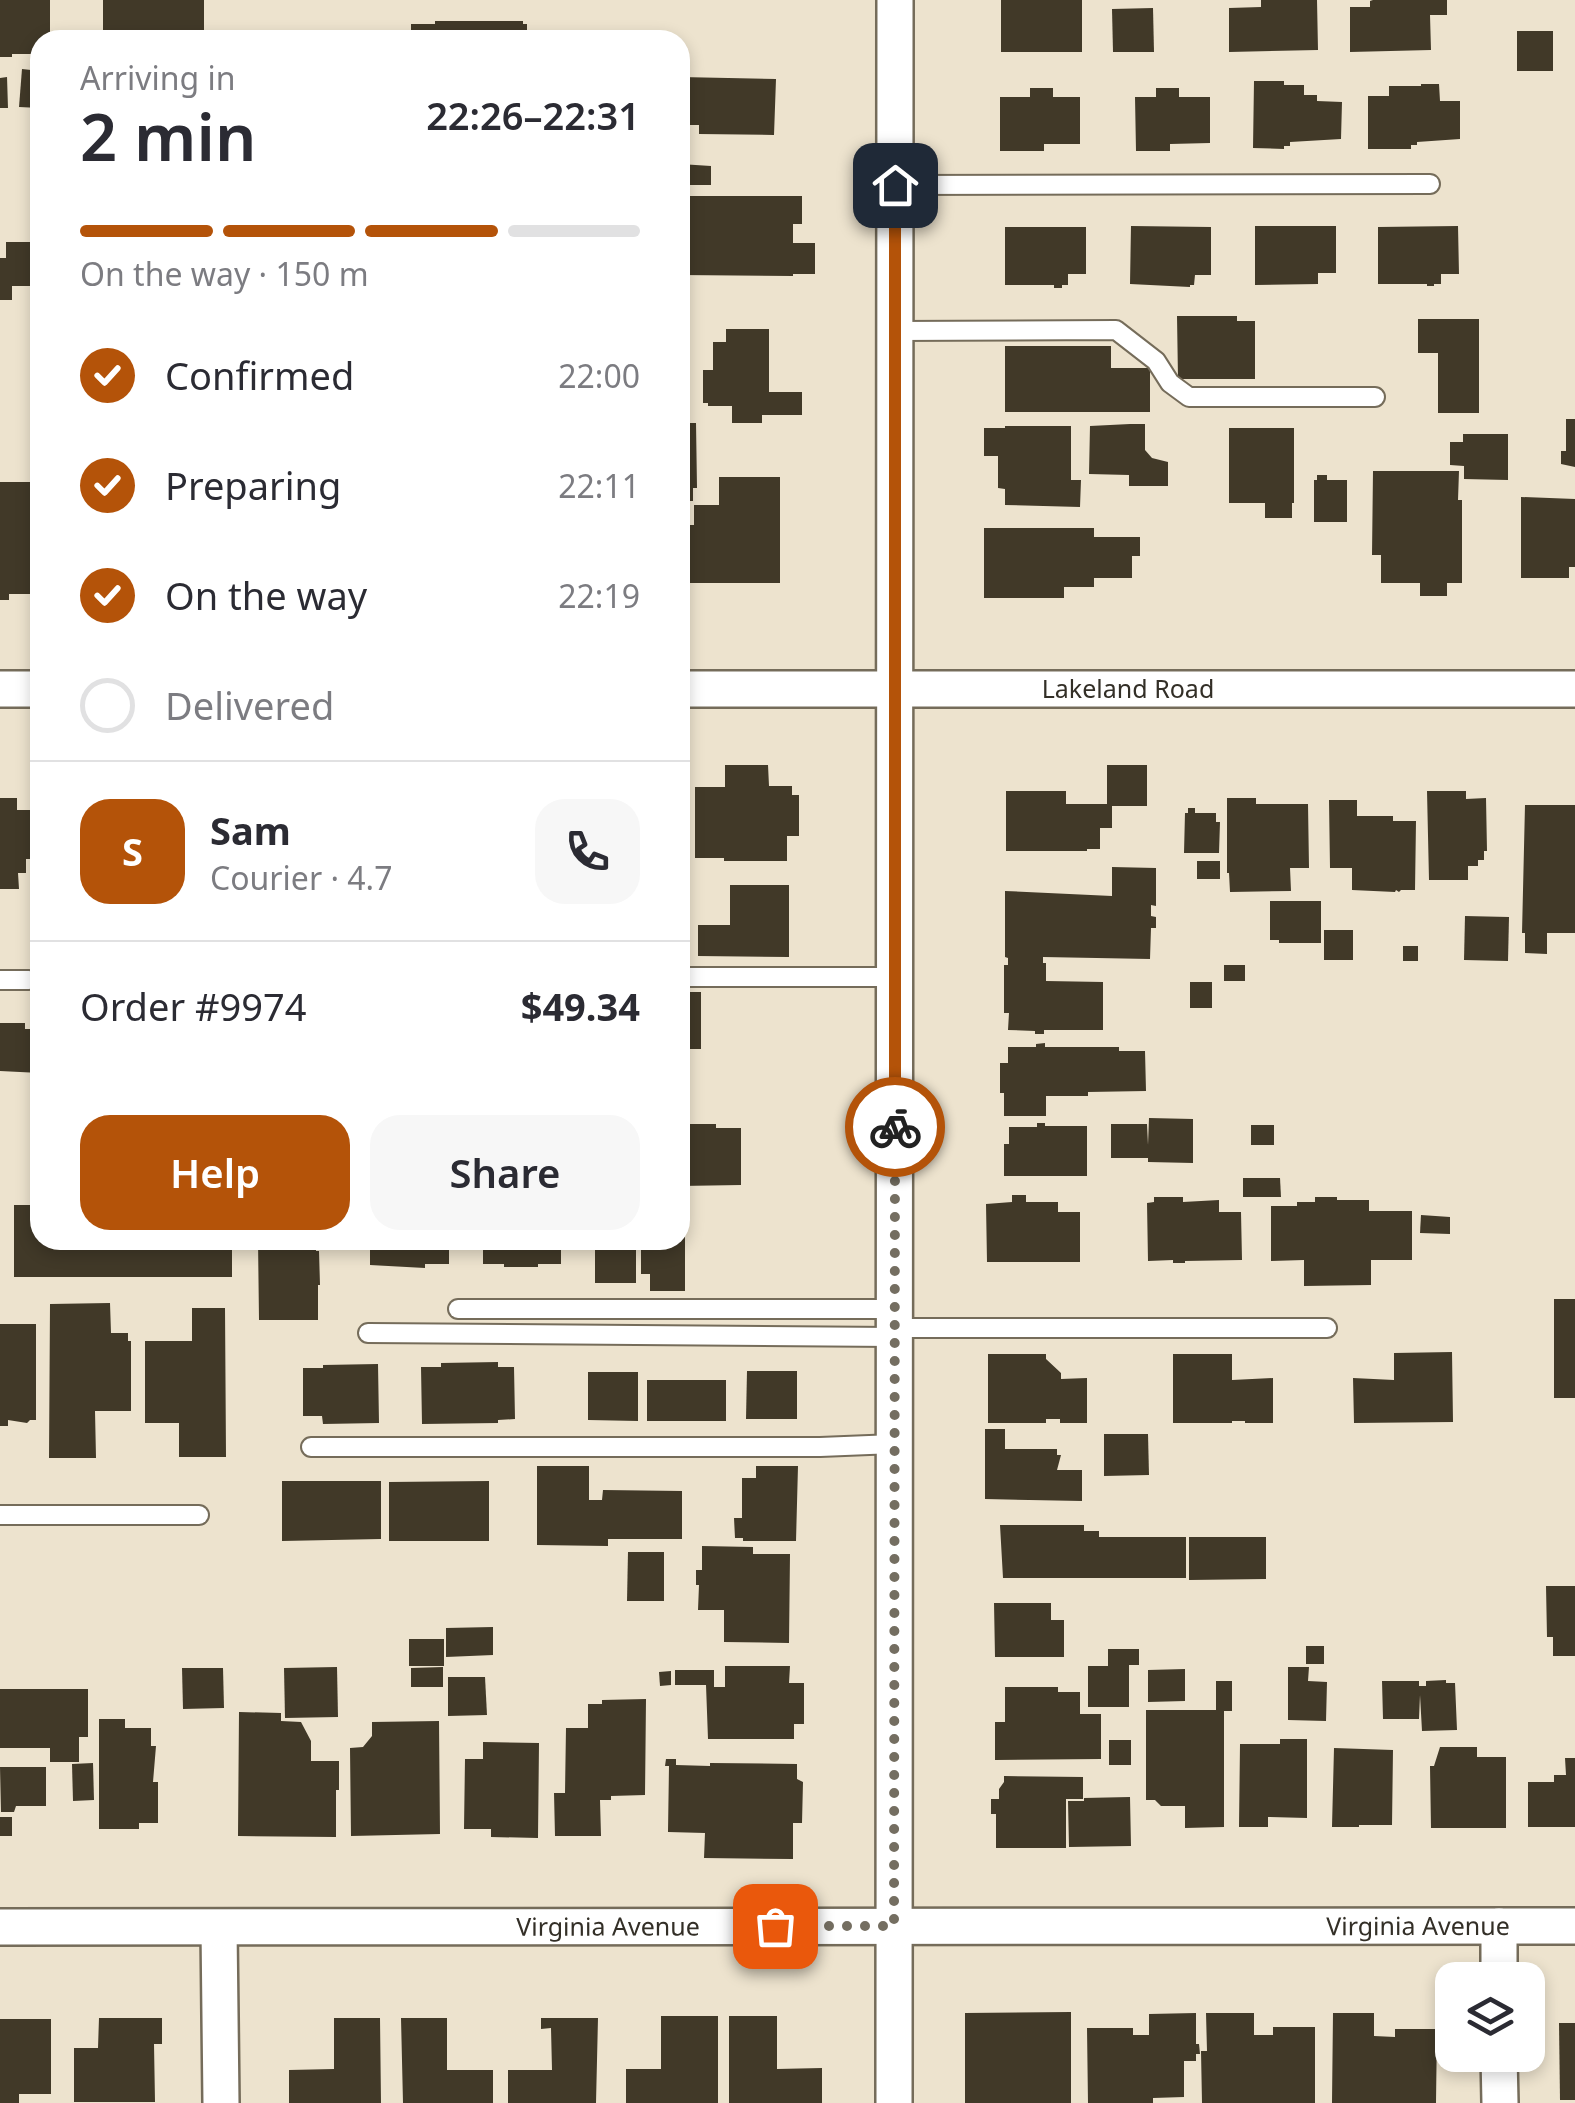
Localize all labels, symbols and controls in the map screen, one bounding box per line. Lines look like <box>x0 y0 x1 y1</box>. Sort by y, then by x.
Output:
text: Arriving in <box>80 56 235 99</box>
text: 22:26–22:31 <box>426 89 640 141</box>
text: 2 min <box>80 92 256 180</box>
pin <box>853 143 938 228</box>
icon: home <box>868 158 923 213</box>
text: On the way · 150 m <box>80 252 369 295</box>
icon: check <box>80 348 135 403</box>
text: Confirmed <box>165 349 354 401</box>
text: 22:00 <box>558 354 640 397</box>
icon: check <box>80 458 135 513</box>
text: Preparing <box>165 459 341 511</box>
text: 22:11 <box>558 464 640 507</box>
icon: check <box>80 568 135 623</box>
text: On the way <box>165 569 367 621</box>
text: 22:19 <box>558 574 640 617</box>
street label: Lakeland Road <box>1042 671 1214 705</box>
text: Delivered <box>165 679 334 731</box>
button: phone <box>535 799 640 904</box>
text: Sam <box>210 804 291 856</box>
text: S <box>122 825 143 877</box>
text: Courier · 4.7 <box>210 856 393 899</box>
text: Order #9974 <box>80 980 306 1032</box>
text: $49.34 <box>521 980 640 1032</box>
courier <box>845 1077 945 1177</box>
icon: bike <box>868 1100 923 1155</box>
button: Help <box>80 1115 350 1230</box>
button: Share <box>370 1115 640 1230</box>
pin <box>733 1884 818 1969</box>
icon: bag <box>748 1899 803 1954</box>
street label: Virginia Avenue <box>1326 1908 1510 1942</box>
street label: Virginia Avenue <box>516 1909 700 1943</box>
map controls <box>1435 1962 1545 2072</box>
button: layers <box>1435 1962 1545 2072</box>

